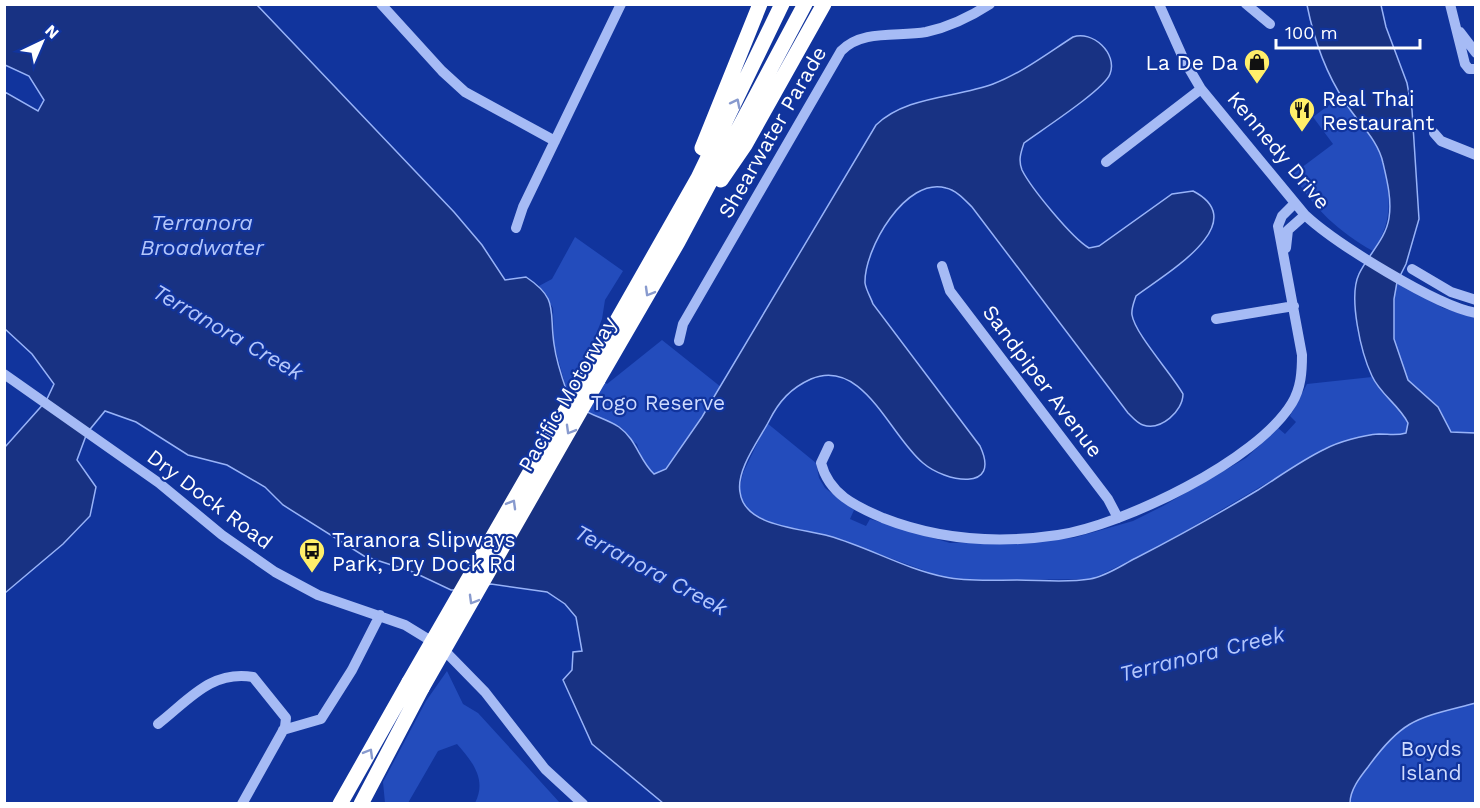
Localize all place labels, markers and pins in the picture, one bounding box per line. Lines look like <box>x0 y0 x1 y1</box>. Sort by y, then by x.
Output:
shop icon: La De Da <box>1242 47 1272 85</box>
place label: La De Da <box>1145 50 1238 75</box>
place label: Real Thai Restaurant <box>1322 86 1434 135</box>
restaurant icon: Real Thai Restaurant <box>1287 95 1317 133</box>
place label: Taranora Slipways Park, Dry Dock Rd <box>332 527 516 576</box>
bus stop icon: Taranora Slipways Park, Dry Dock Rd <box>297 536 327 574</box>

